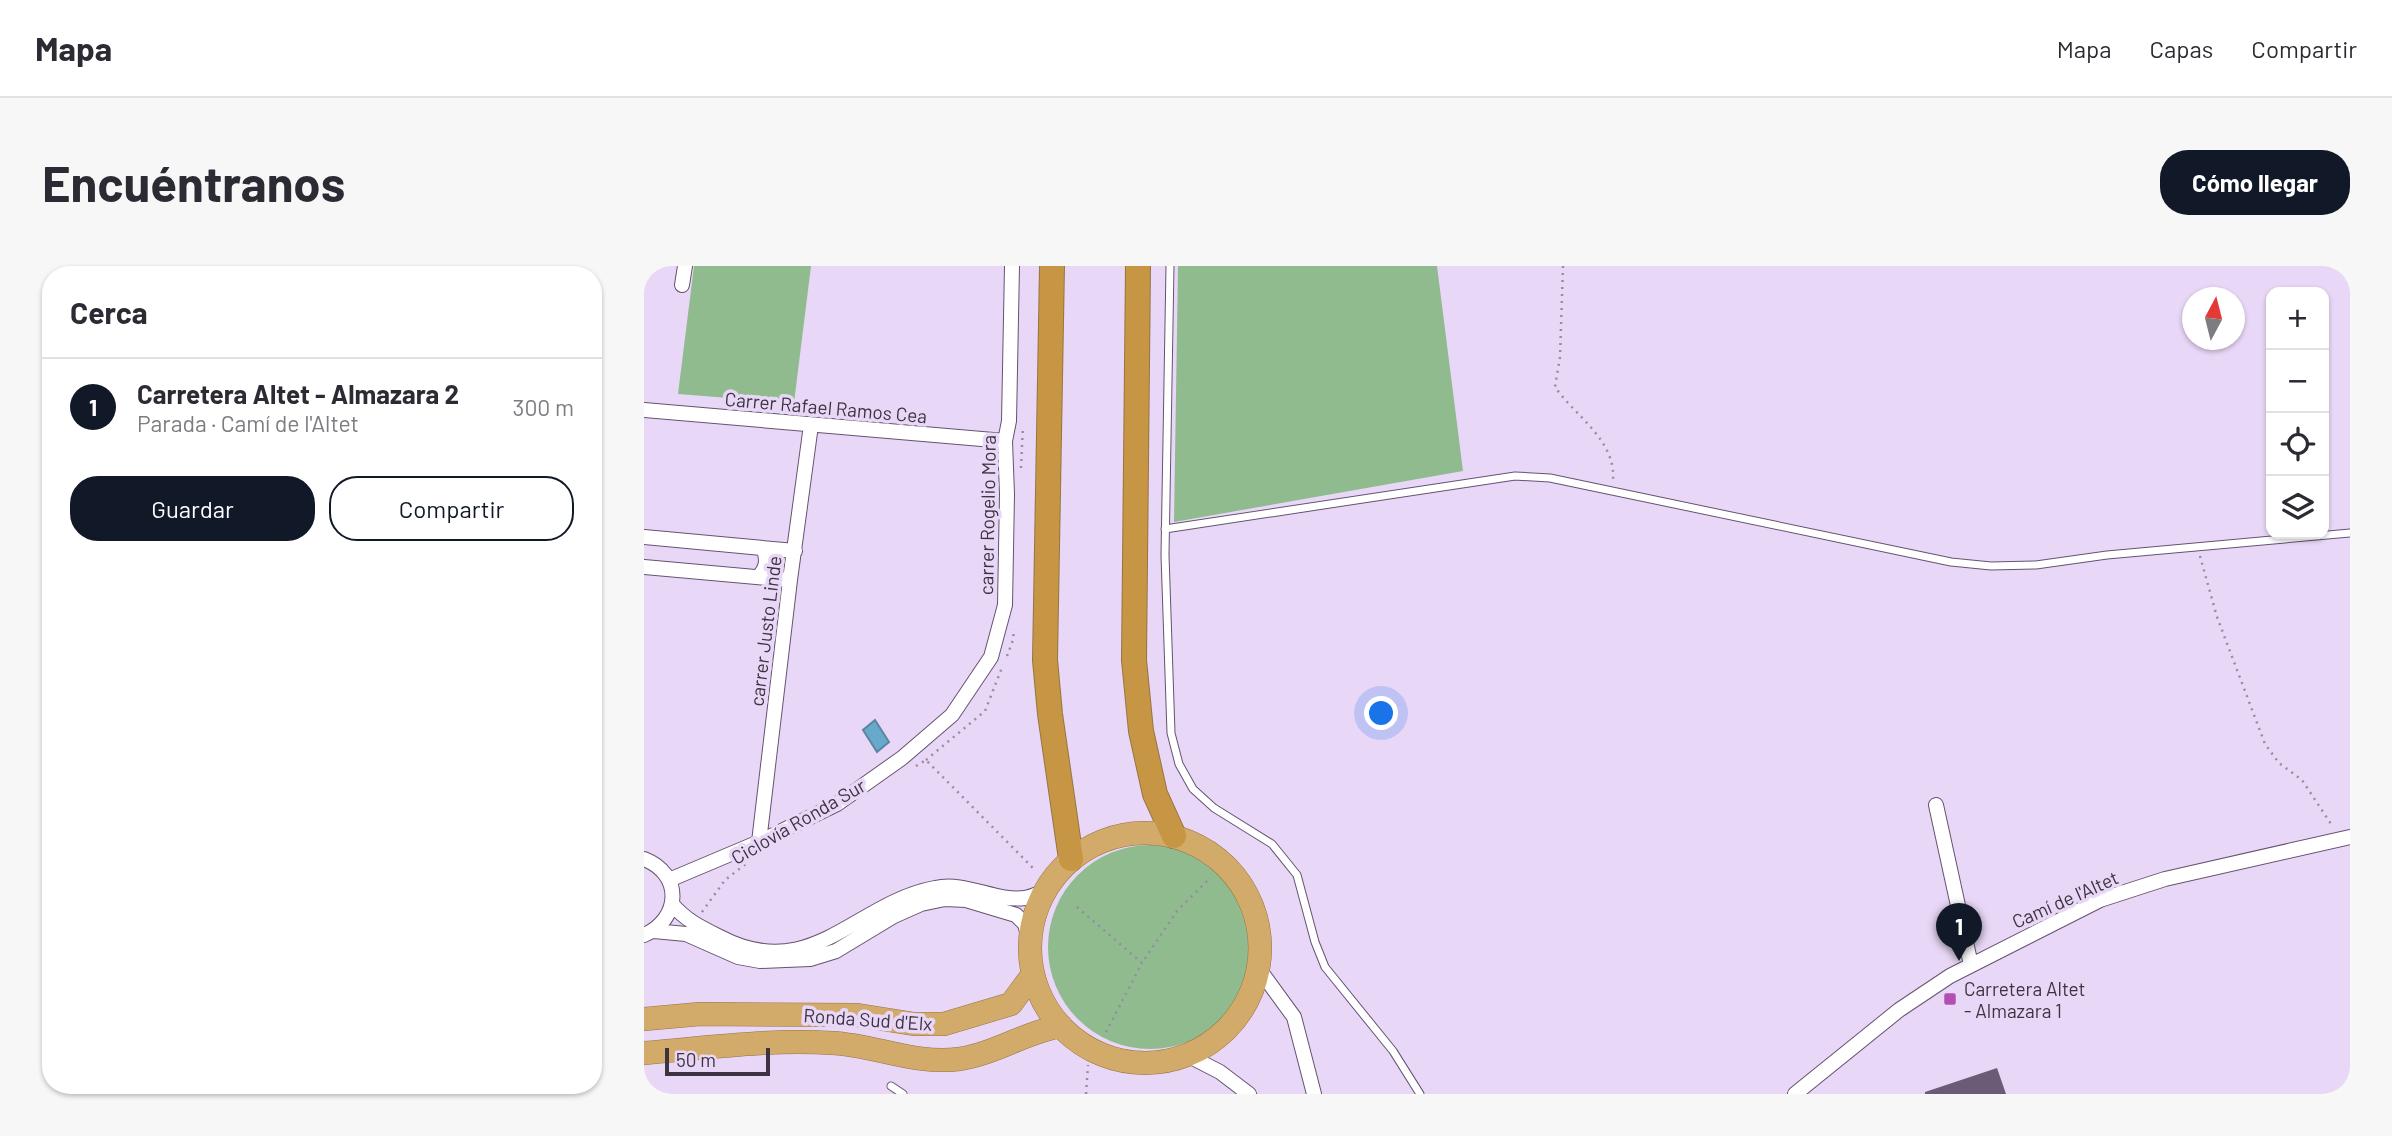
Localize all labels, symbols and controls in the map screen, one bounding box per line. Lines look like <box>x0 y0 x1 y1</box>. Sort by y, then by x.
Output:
text: Mapa <box>35 28 112 68</box>
text: Mapa <box>2057 34 2112 63</box>
text: Capas <box>2150 34 2213 63</box>
text: Compartir <box>2251 34 2357 63</box>
button: Cómo llegar <box>2160 150 2350 215</box>
text: Encuéntranos <box>42 153 345 212</box>
north arrow <box>2182 287 2245 350</box>
map controls <box>2266 287 2329 539</box>
button: + <box>2266 287 2329 350</box>
text: Cerca <box>70 294 148 330</box>
button: − <box>2266 350 2329 413</box>
text: Carretera Altet - Almazara 2 <box>137 378 459 409</box>
street label: Carrer Rafael Ramos Cea <box>724 387 928 427</box>
text: 1 <box>89 393 97 421</box>
text: 300 m <box>513 393 574 421</box>
text: Parada · Camí de l'Altet <box>137 409 359 437</box>
button: locate <box>2266 413 2329 476</box>
street label: carrer Rogelio Mora <box>974 435 1000 595</box>
button: Guardar <box>70 476 315 541</box>
button: Compartir <box>329 476 574 541</box>
button: layers <box>2266 476 2329 539</box>
street label: carrer Justo Linde <box>744 554 786 708</box>
your location <box>1364 696 1398 730</box>
street label: Ciclovía Ronda Sur <box>727 773 869 869</box>
street label: Camí de l'Altet <box>2008 865 2122 933</box>
pin: 1 <box>1936 903 1982 961</box>
place label: Carretera Altet - Almazara 1 <box>1964 977 2085 1022</box>
marker: Carretera Altet - Almazara 1 <box>1942 991 1958 1007</box>
street label: Ronda Sud d'Elx <box>803 1003 933 1035</box>
scale bar <box>665 1045 770 1077</box>
text: 50 m <box>676 1048 716 1071</box>

